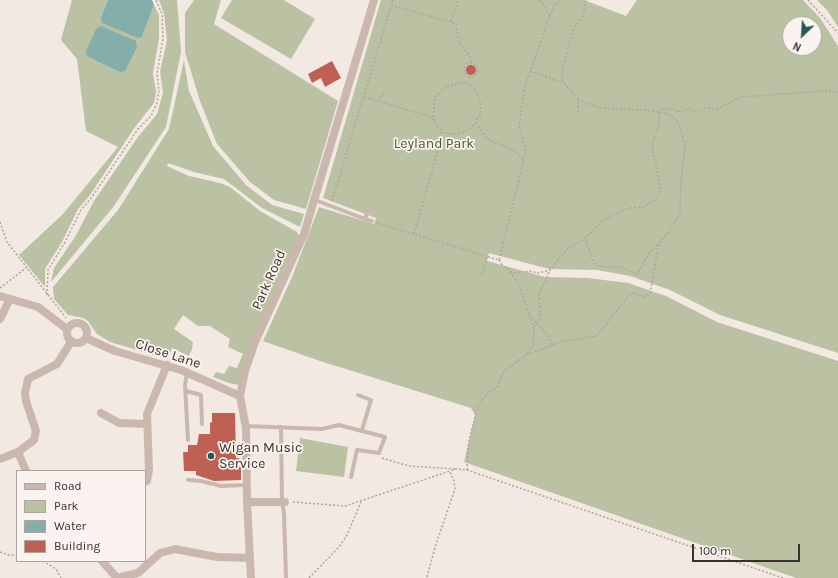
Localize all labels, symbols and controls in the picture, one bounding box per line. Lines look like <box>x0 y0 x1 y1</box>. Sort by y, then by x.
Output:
north arrow <box>782 16 822 56</box>
text: N <box>791 39 803 54</box>
park label: Leyland Park <box>394 136 474 152</box>
street label: Park Road <box>248 247 290 313</box>
street label: Close Lane <box>133 336 203 372</box>
place label: Wigan Music Service <box>219 440 302 472</box>
marker: Wigan Music Service <box>206 451 216 461</box>
legend <box>16 470 146 562</box>
text: Road <box>54 479 82 493</box>
text: Park <box>54 499 78 513</box>
text: Water <box>54 519 86 533</box>
scale bar <box>694 536 802 562</box>
text: Building <box>54 539 100 553</box>
text: 100 m <box>699 544 731 558</box>

